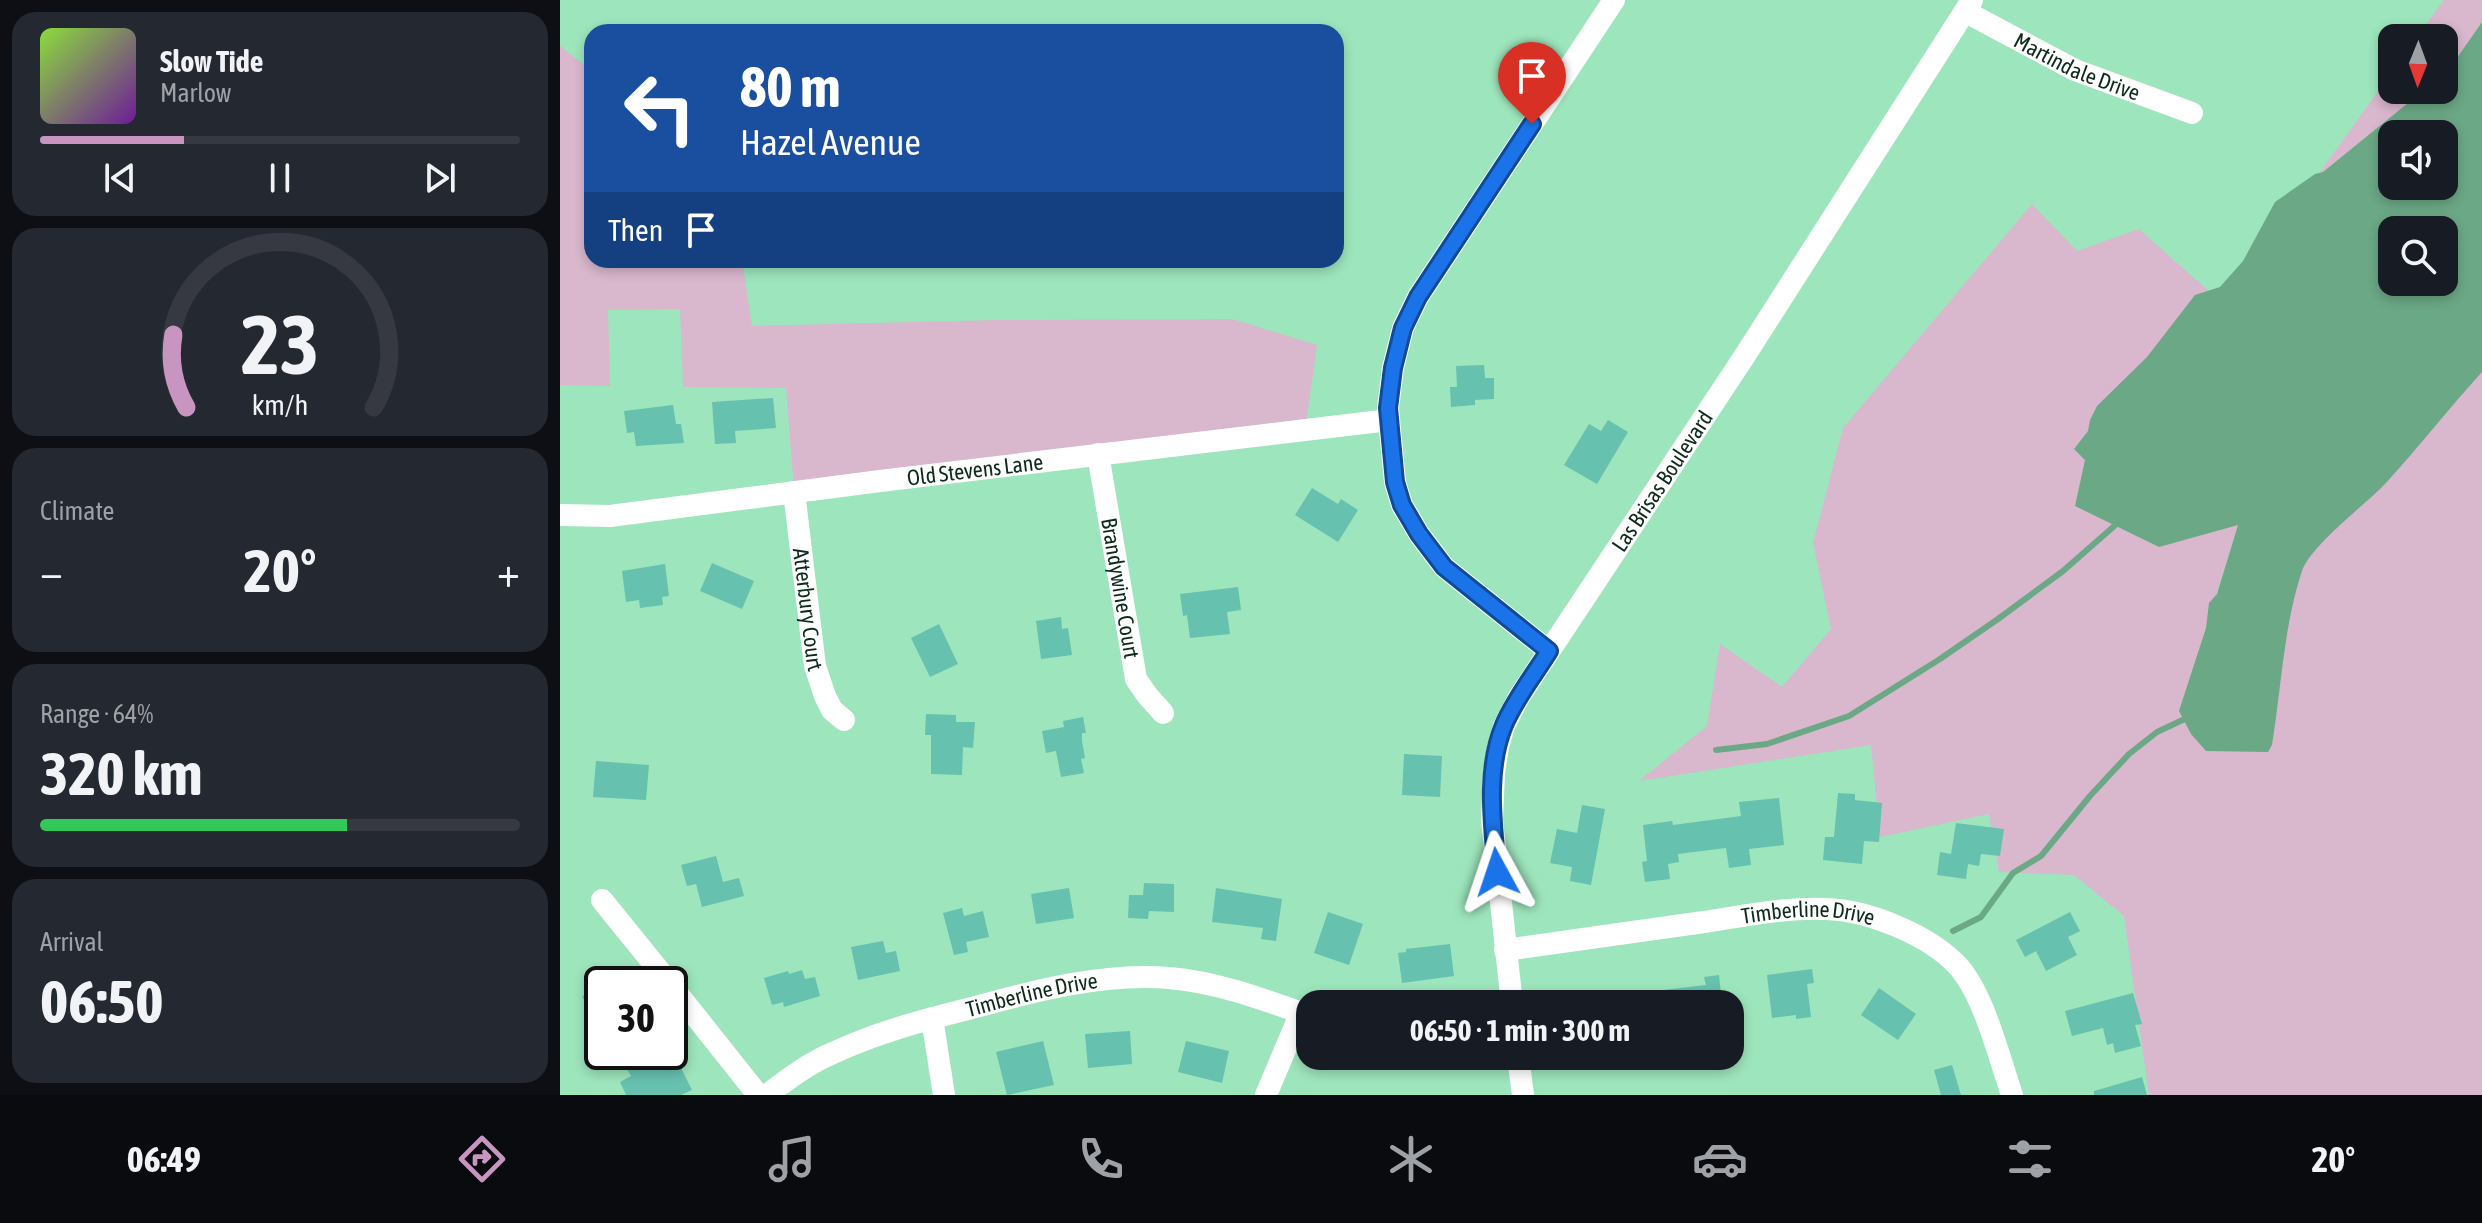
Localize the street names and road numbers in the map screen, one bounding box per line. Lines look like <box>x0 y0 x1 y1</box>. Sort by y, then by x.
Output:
street label: Martindale Drive <box>2010 27 2144 106</box>
street label: Las Brisas Boulevard <box>1606 406 1718 556</box>
street label: Old Stevens Lane <box>906 449 1045 491</box>
street label: Brandywine Court <box>1096 516 1145 660</box>
street label: Atterbury Court <box>788 547 829 674</box>
street label: Timberline Drive <box>1739 896 1878 930</box>
street label: Timberline Drive <box>963 967 1099 1022</box>

